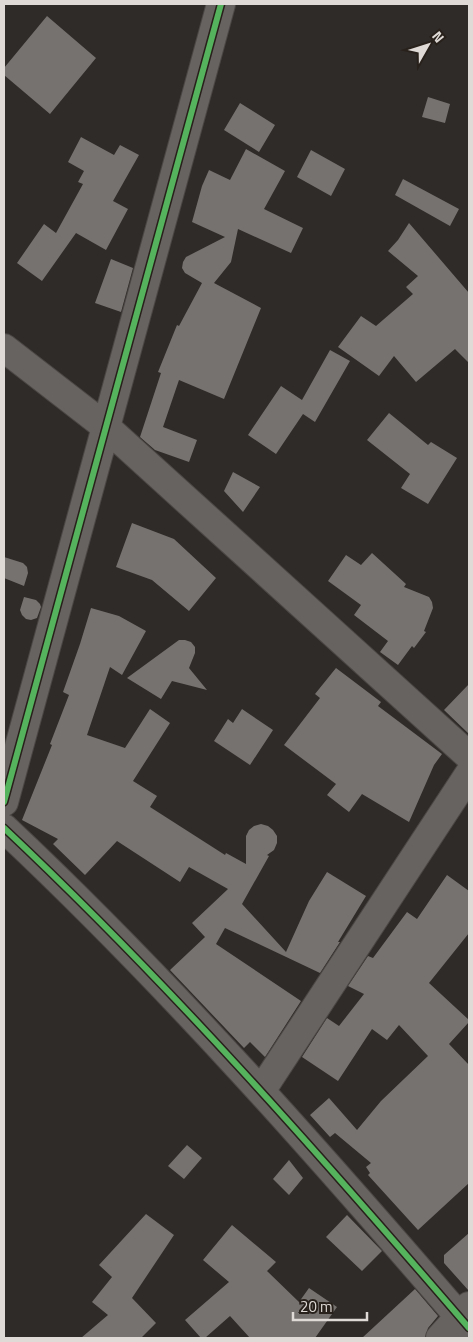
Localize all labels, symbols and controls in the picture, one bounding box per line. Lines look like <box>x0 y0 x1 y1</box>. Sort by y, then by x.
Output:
north arrow <box>403 20 453 70</box>
text: N <box>427 26 450 47</box>
scale bar <box>293 1290 367 1322</box>
text: 20 m <box>300 1295 333 1318</box>

